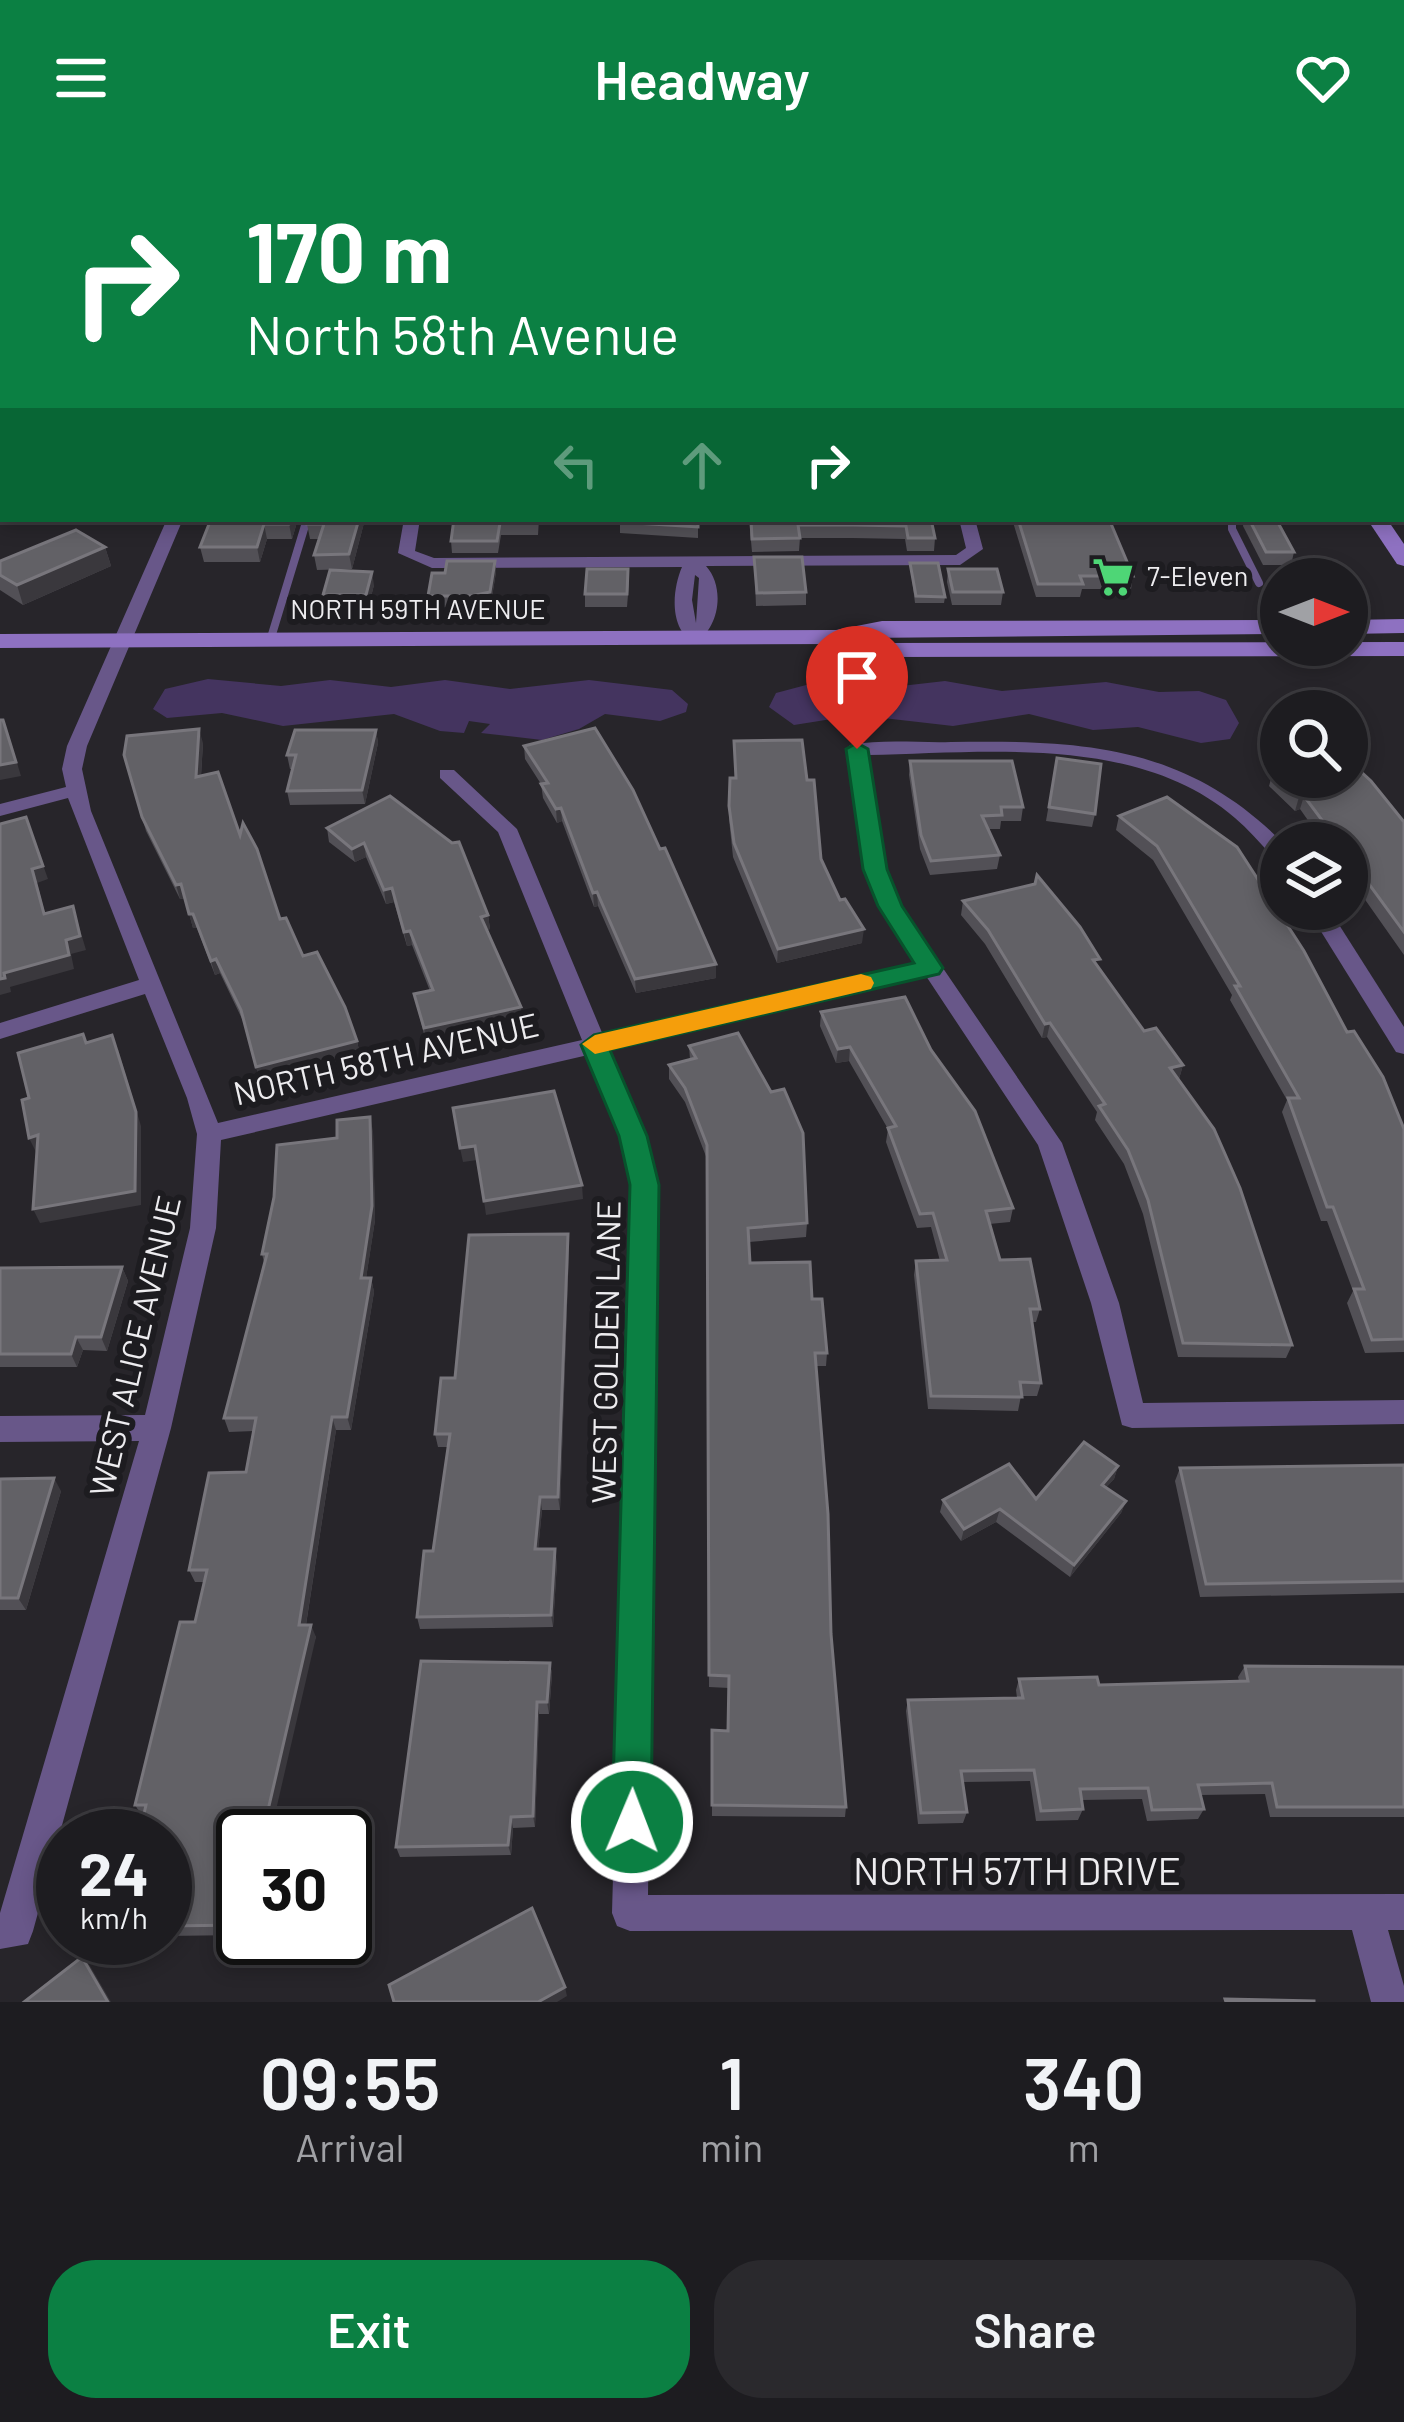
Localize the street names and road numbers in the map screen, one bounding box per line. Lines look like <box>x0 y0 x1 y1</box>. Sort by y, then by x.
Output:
street label: NORTH 59TH AVENUE <box>290 592 546 624</box>
street label: NORTH 58TH AVENUE <box>229 1003 542 1113</box>
street label: WEST ALICE AVENUE <box>80 1192 188 1500</box>
street label: WEST GOLDEN LANE <box>582 1200 628 1504</box>
street label: NORTH 57TH DRIVE <box>853 1846 1181 1893</box>

